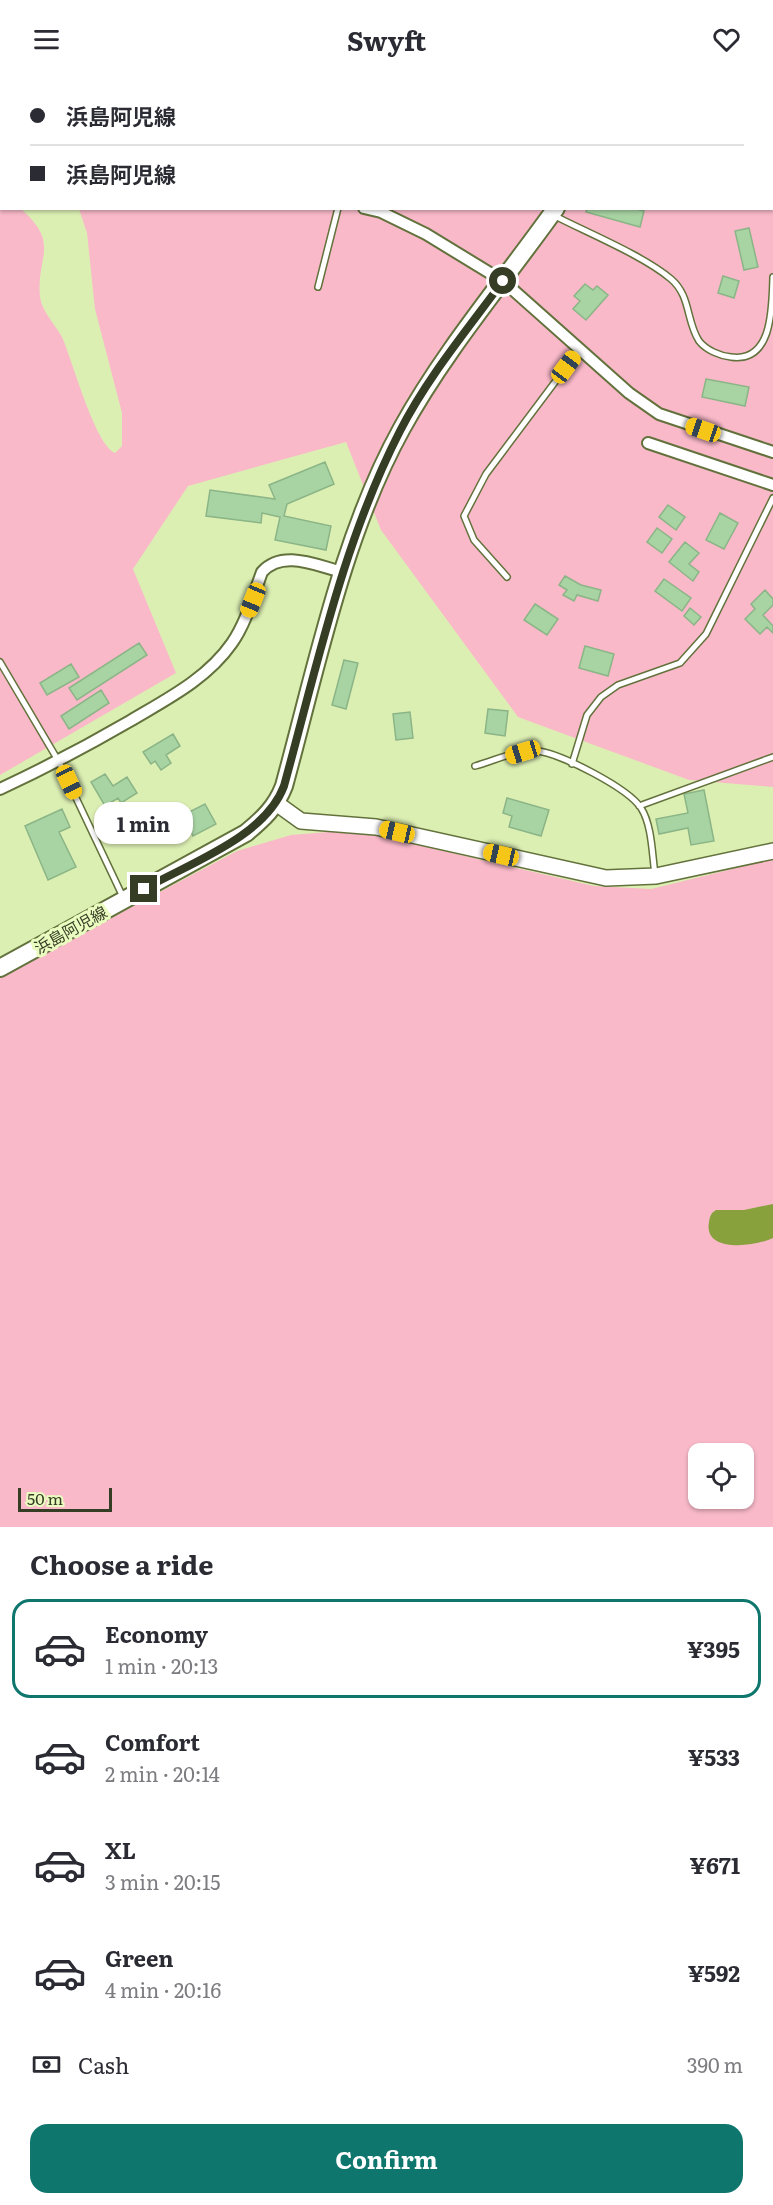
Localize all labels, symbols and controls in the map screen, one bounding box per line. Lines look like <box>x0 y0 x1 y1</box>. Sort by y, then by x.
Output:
text: Swyft <box>347 19 426 59</box>
icon: menu <box>30 23 63 56</box>
icon: heart <box>710 23 743 56</box>
text: 浜島阿児線 <box>66 99 176 132</box>
text: 浜島阿児線 <box>66 157 176 190</box>
route start <box>489 267 516 294</box>
car <box>548 347 584 387</box>
car <box>683 416 723 444</box>
car <box>238 580 268 620</box>
car <box>503 738 543 766</box>
car <box>53 762 85 802</box>
callout: 1 min <box>94 802 194 844</box>
text: 1 min <box>117 808 170 838</box>
car <box>377 819 417 845</box>
car <box>481 842 521 868</box>
route end <box>130 875 157 902</box>
street label: 浜島阿児線 <box>29 899 111 959</box>
map controls <box>688 1443 754 1509</box>
button: locate <box>688 1443 754 1509</box>
scale bar <box>18 1485 112 1512</box>
text: 50 m <box>27 1486 63 1510</box>
text: Choose a ride <box>30 1543 213 1583</box>
text: Economy <box>105 1617 208 1650</box>
icon: car <box>33 1622 87 1676</box>
text: ¥395 <box>687 1632 740 1665</box>
text: 1 min · 20:13 <box>105 1650 218 1680</box>
text: Comfort <box>105 1725 200 1758</box>
icon: car <box>33 1730 87 1784</box>
text: ¥533 <box>688 1740 740 1773</box>
text: 2 min · 20:14 <box>105 1758 220 1788</box>
text: XL <box>105 1833 136 1866</box>
icon: car <box>33 1838 87 1892</box>
text: ¥671 <box>690 1848 740 1881</box>
text: 3 min · 20:15 <box>105 1866 220 1896</box>
text: Green <box>105 1941 174 1974</box>
icon: car <box>33 1946 87 2000</box>
text: ¥592 <box>688 1956 740 1989</box>
text: 4 min · 20:16 <box>105 1974 221 2004</box>
icon: cash <box>30 2048 63 2081</box>
text: Cash <box>78 2048 129 2081</box>
text: 390 m <box>687 2049 743 2079</box>
button: Confirm <box>30 2124 743 2193</box>

